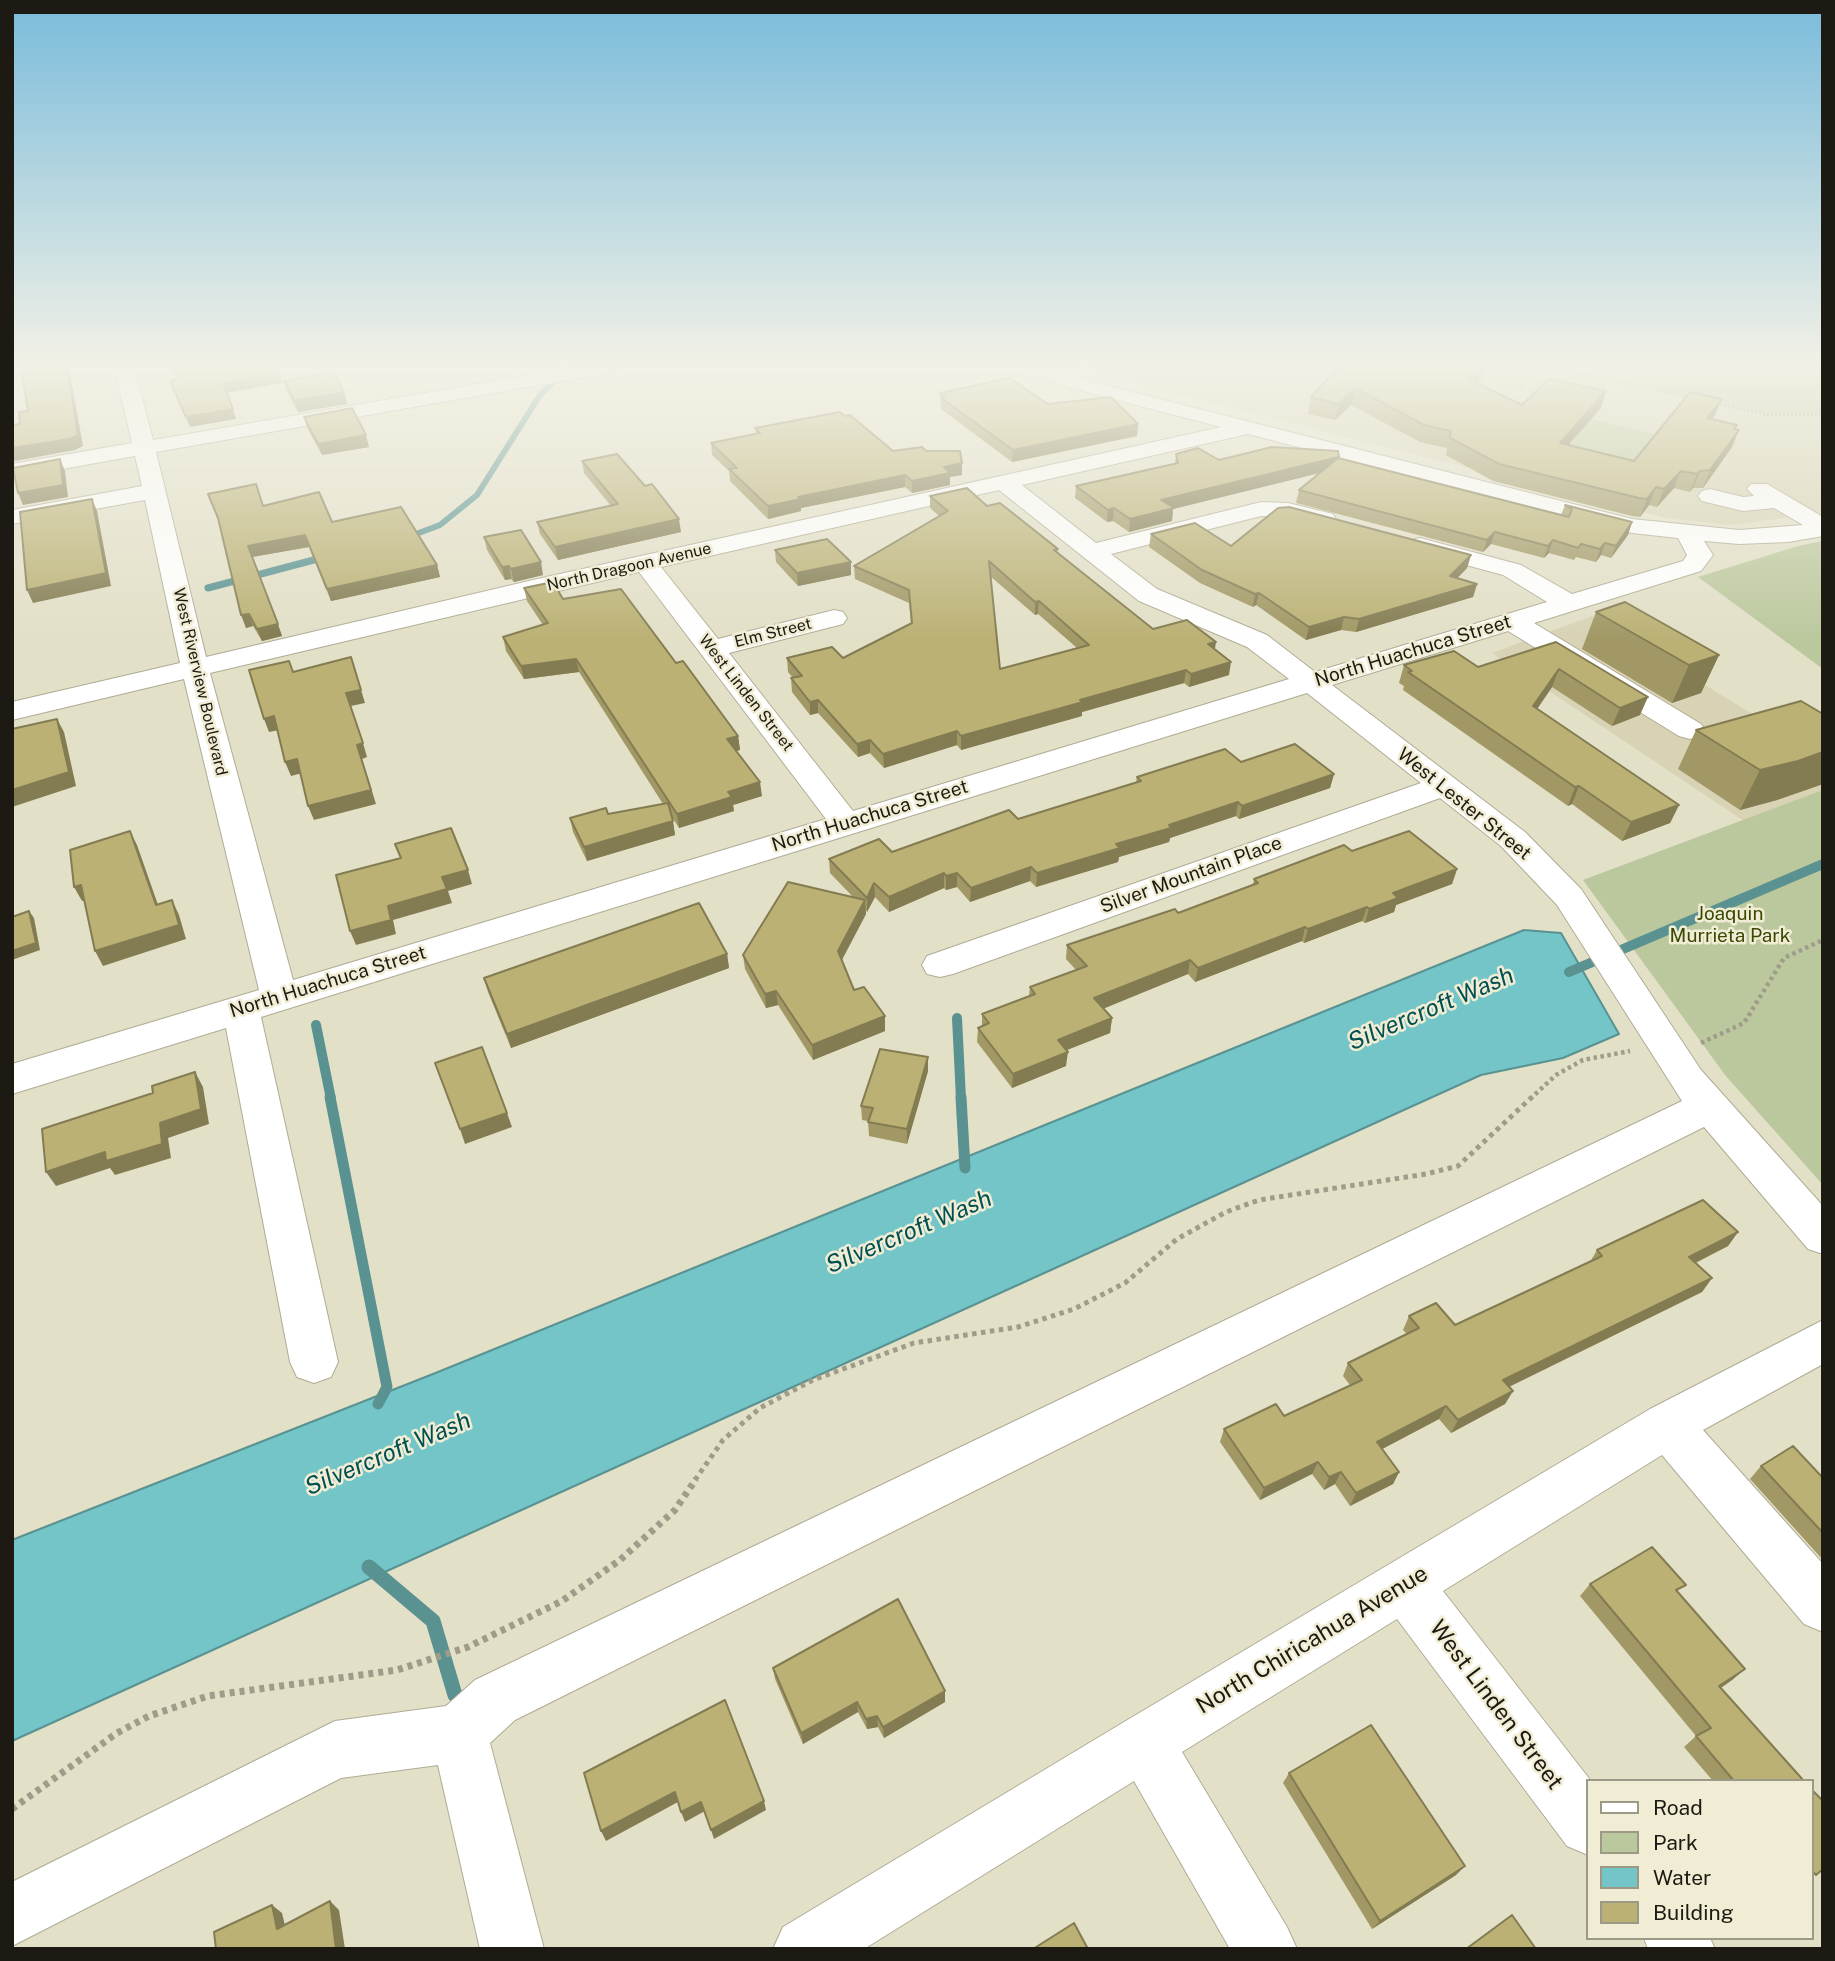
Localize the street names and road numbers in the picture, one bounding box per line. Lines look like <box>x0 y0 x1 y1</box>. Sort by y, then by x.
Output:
street label: North Dragoon Avenue <box>545 539 713 595</box>
street label: West Riverview Boulevard <box>169 586 231 778</box>
street label: North Huachuca Street <box>1312 610 1514 692</box>
street label: Elm Street <box>732 614 814 652</box>
street label: West Linden Street <box>695 631 797 755</box>
street label: West Lester Street <box>1393 743 1535 865</box>
street label: North Huachuca Street <box>769 775 971 857</box>
street label: Silver Mountain Place <box>1097 831 1285 919</box>
street label: North Huachuca Street <box>227 941 429 1023</box>
street label: North Chiricahua Avenue <box>1191 1560 1433 1720</box>
street label: West Linden Street <box>1423 1615 1569 1795</box>

